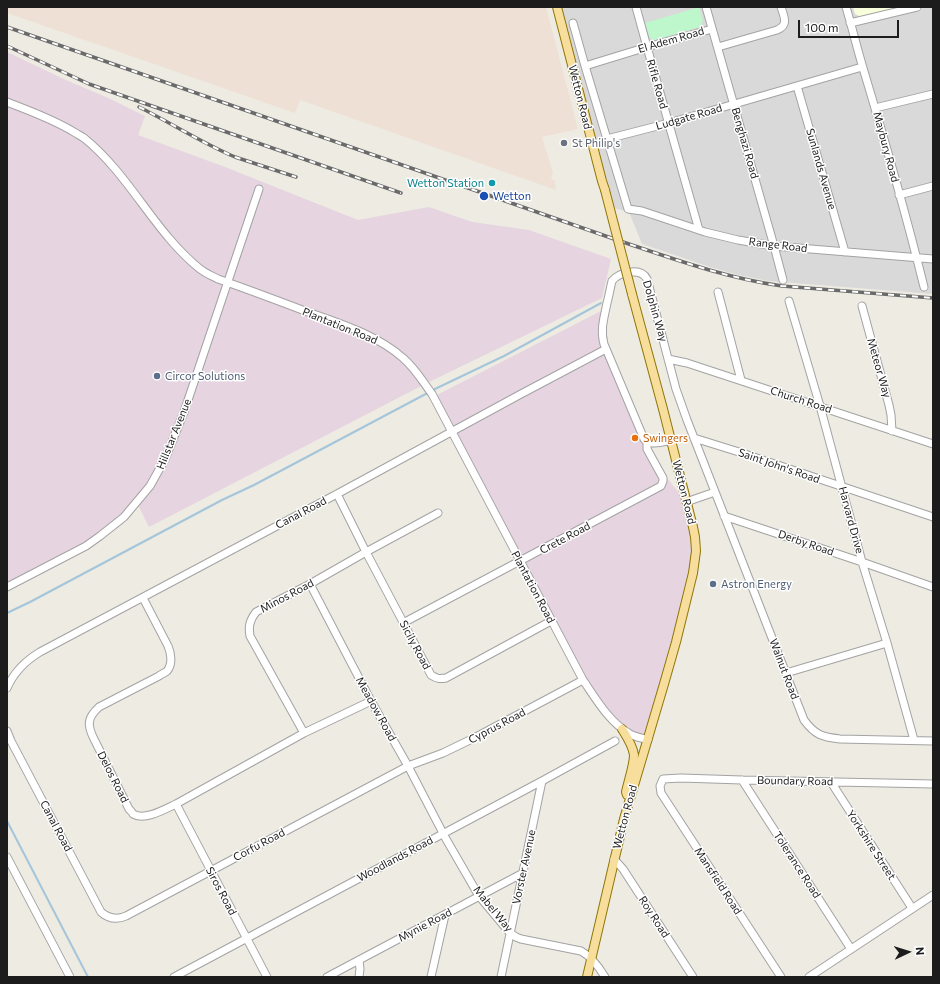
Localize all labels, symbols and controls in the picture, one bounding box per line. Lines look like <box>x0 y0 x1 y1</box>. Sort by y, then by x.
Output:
scale bar <box>800 12 901 38</box>
text: 100 m <box>805 20 839 34</box>
street label: El Adem Road <box>636 24 706 56</box>
street label: Rifle Road <box>644 58 670 110</box>
street label: Wetton Road <box>566 63 594 131</box>
street label: Ludgate Road <box>654 101 724 133</box>
street label: Benghazi Road <box>729 106 761 180</box>
street label: Maybury Road <box>870 110 902 184</box>
street label: Sunlands Avenue <box>803 127 839 211</box>
place label: St Philip's <box>572 136 620 150</box>
marker: St Philip's <box>559 138 569 148</box>
place label: Wetton Station <box>407 176 484 190</box>
marker: Wetton Station <box>487 178 497 188</box>
place label: Wetton <box>493 189 531 203</box>
marker: Wetton <box>478 190 490 202</box>
street label: Range Road <box>748 235 808 255</box>
street label: Dolphin Way <box>640 279 670 343</box>
street label: Plantation Road <box>300 305 380 347</box>
street label: Meteor Way <box>864 337 894 399</box>
place label: Circor Solutions <box>165 369 245 383</box>
marker: Circor Solutions <box>152 371 162 381</box>
street label: Church Road <box>769 384 833 416</box>
street label: Hillstar Avenue <box>154 397 194 471</box>
place label: Swingers <box>643 431 688 445</box>
marker: Swingers <box>630 433 640 443</box>
street label: Saint John's Road <box>737 446 821 486</box>
street label: Wetton Road <box>670 458 698 526</box>
street label: Harvard Drive <box>836 485 866 555</box>
street label: Canal Road <box>273 494 329 532</box>
street label: Crete Road <box>537 519 593 557</box>
street label: Derby Road <box>776 527 836 559</box>
street label: Plantation Road <box>508 549 558 625</box>
street label: Minos Road <box>258 576 316 616</box>
place label: Astron Energy <box>721 577 792 591</box>
marker: Astron Energy <box>708 579 718 589</box>
street label: Sicily Road <box>397 618 433 672</box>
street label: Walnut Road <box>766 637 802 701</box>
street label: Meadow Road <box>353 675 399 743</box>
street label: Cyprus Road <box>466 705 528 747</box>
street label: Delos Road <box>94 749 132 805</box>
street label: Boundary Road <box>757 774 833 788</box>
street label: Wetton Road <box>610 784 640 850</box>
street label: Canal Road <box>37 798 75 854</box>
street label: Yorkshire Street <box>844 808 898 882</box>
street label: Corfu Road <box>231 826 287 864</box>
street label: Vorster Avenue <box>510 828 538 906</box>
street label: Tolerance Road <box>771 829 823 901</box>
street label: Woodlands Road <box>355 833 435 885</box>
street label: Mansfield Road <box>691 845 745 917</box>
street label: Siros Road <box>203 865 239 917</box>
street label: Mabel Way <box>470 883 516 935</box>
street label: Roy Road <box>636 894 672 940</box>
street label: Mynie Road <box>396 905 454 945</box>
north arrow <box>888 932 928 972</box>
text: N <box>914 947 927 956</box>

